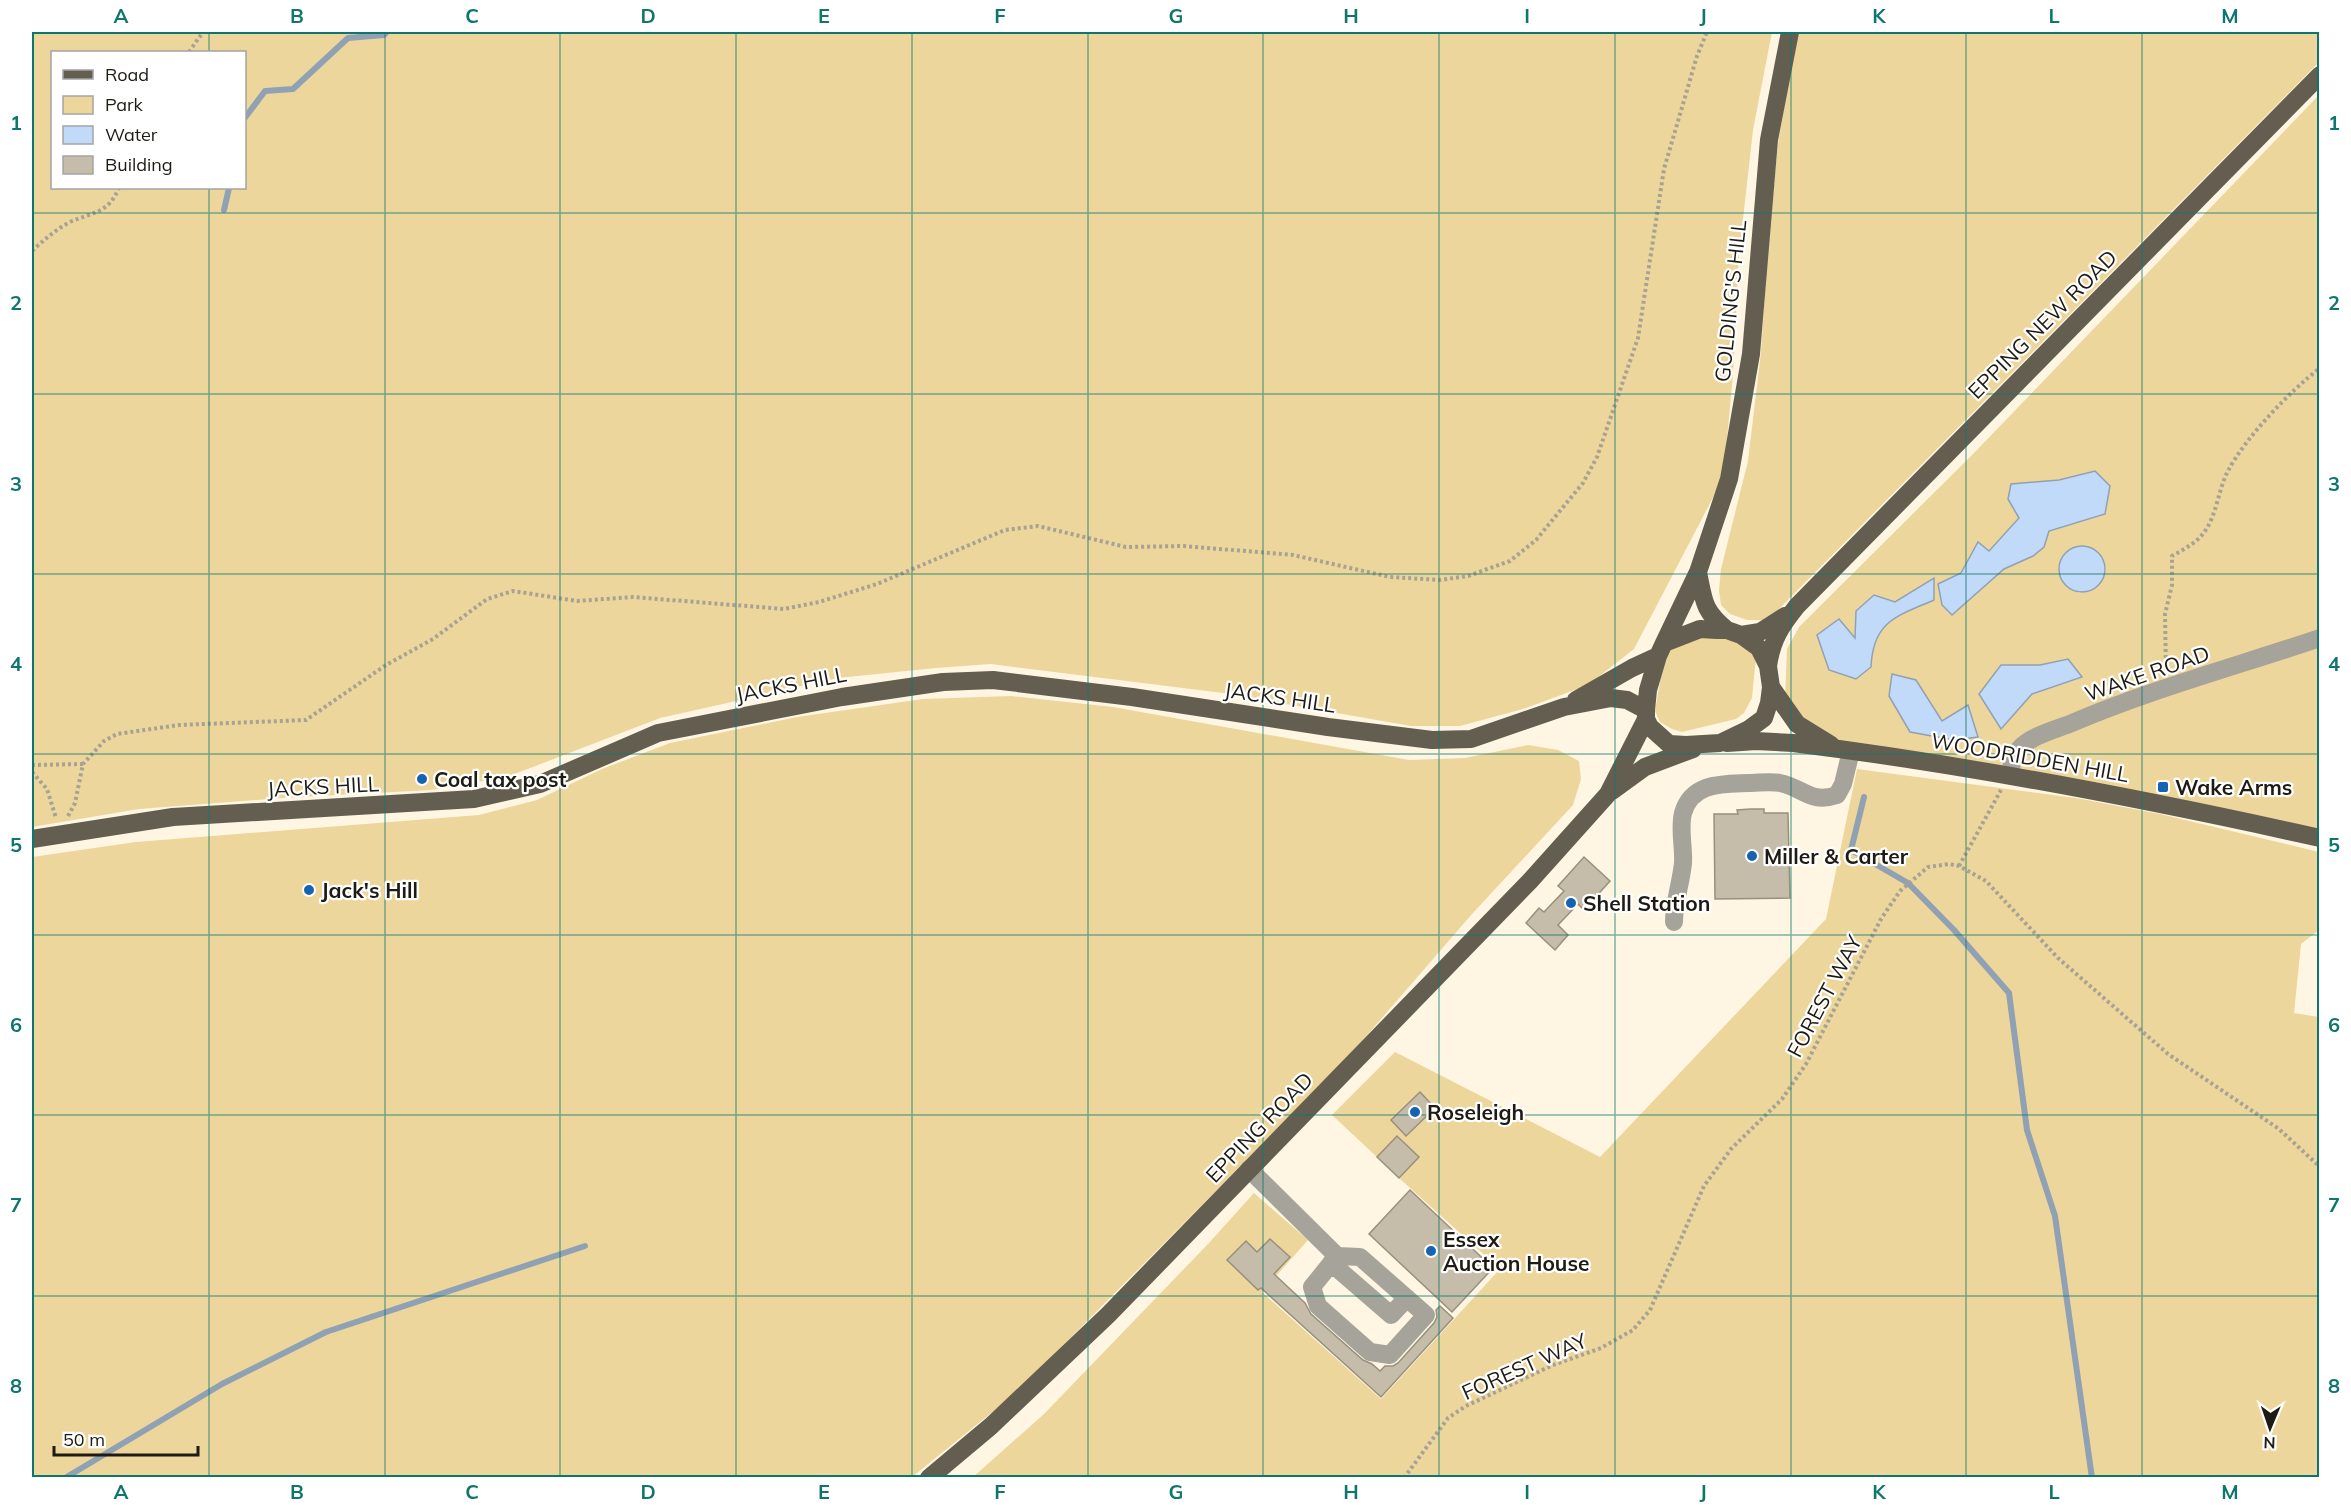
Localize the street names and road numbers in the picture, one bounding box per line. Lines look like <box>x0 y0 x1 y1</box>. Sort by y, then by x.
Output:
street label: GOLDING'S HILL <box>1709 218 1751 383</box>
street label: EPPING NEW ROAD <box>1962 244 2122 404</box>
street label: WAKE ROAD <box>2081 639 2213 707</box>
street label: JACKS HILL <box>733 660 849 707</box>
street label: JACKS HILL <box>1223 676 1338 718</box>
street label: WOODRIDDEN HILL <box>1929 727 2131 787</box>
street label: JACKS HILL <box>266 770 380 802</box>
street label: FOREST WAY <box>1781 930 1867 1061</box>
street label: EPPING ROAD <box>1200 1066 1318 1188</box>
street label: FOREST WAY <box>1457 1327 1591 1405</box>

